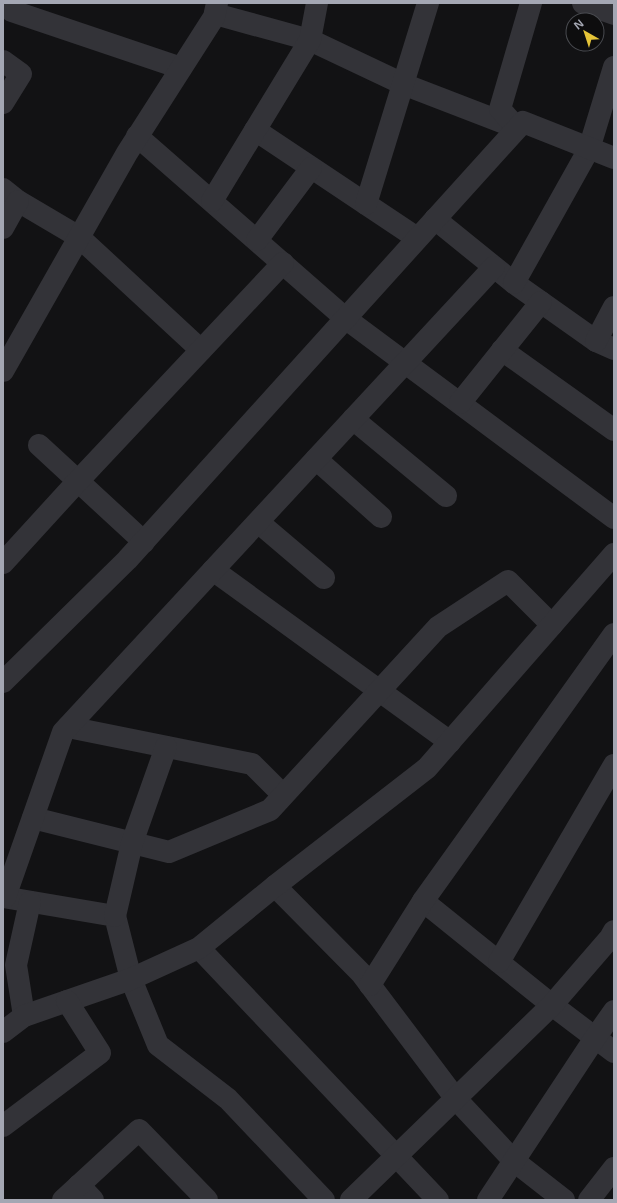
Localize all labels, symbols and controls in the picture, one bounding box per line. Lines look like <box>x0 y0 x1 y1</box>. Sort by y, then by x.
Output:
north arrow <box>565 12 605 52</box>
text: N <box>570 15 587 32</box>

